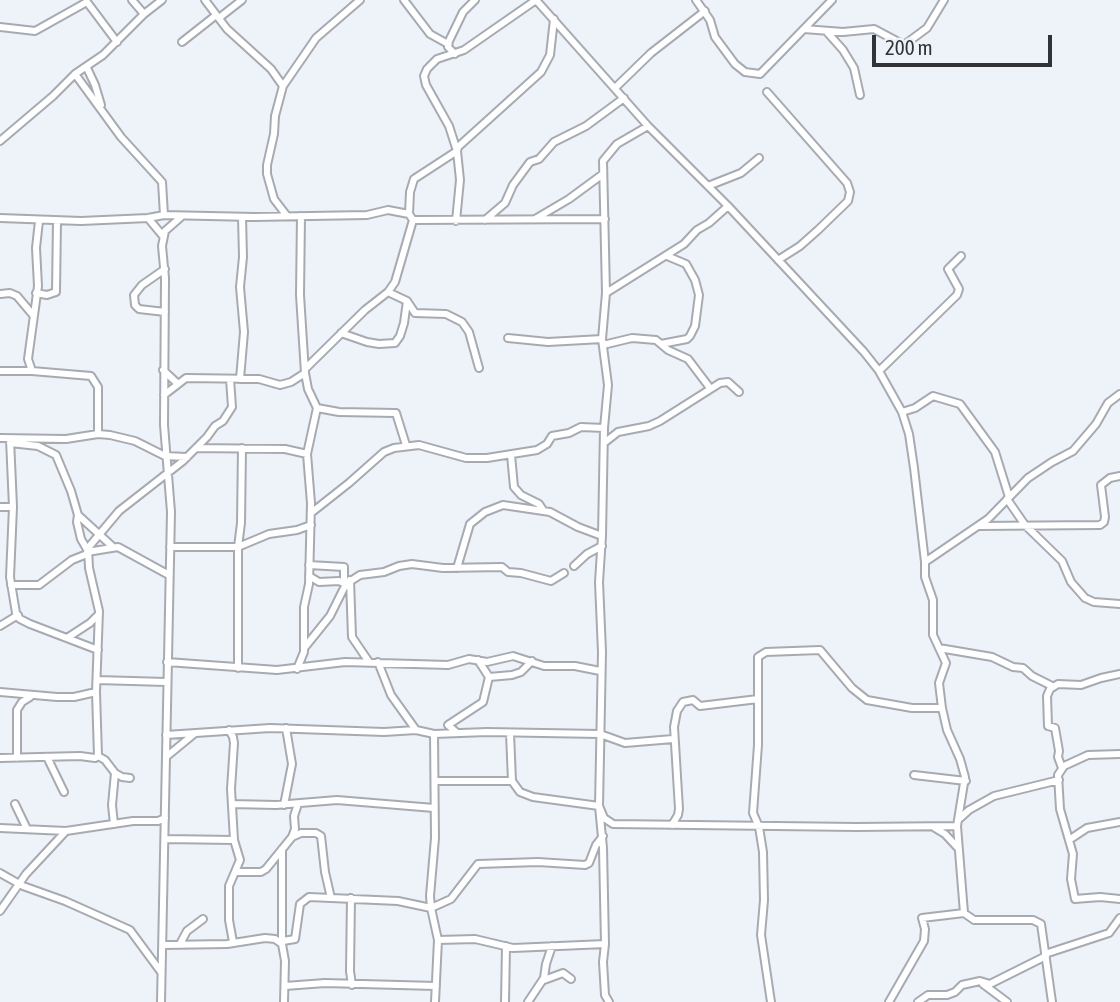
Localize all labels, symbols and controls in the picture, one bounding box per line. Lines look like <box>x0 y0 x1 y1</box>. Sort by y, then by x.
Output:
scale bar <box>875 21 1055 65</box>
text: 200 m <box>885 35 933 59</box>

